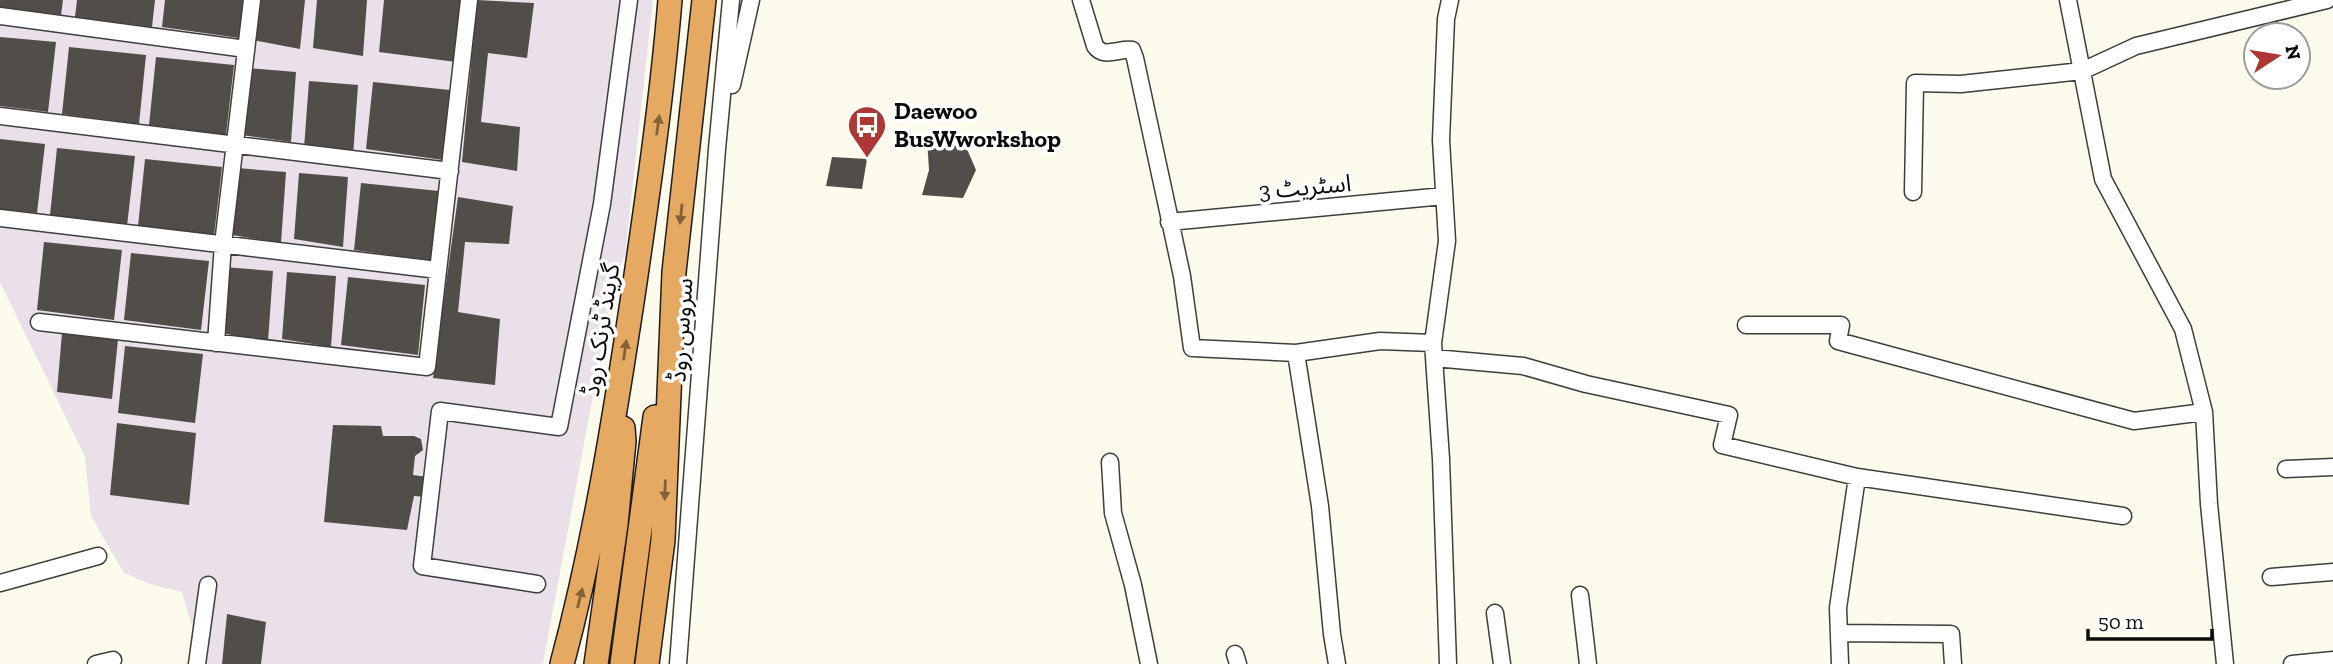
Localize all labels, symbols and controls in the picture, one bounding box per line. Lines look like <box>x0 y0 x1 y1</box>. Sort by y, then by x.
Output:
north arrow <box>2242 21 2312 91</box>
text: N <box>2280 43 2306 62</box>
place label: Daewoo BusWworkshop <box>894 96 1061 153</box>
bus stop icon: Daewoo BusWworkshop <box>846 104 888 159</box>
one-way arrow <box>653 114 664 136</box>
street label: اسٹریٹ 3 <box>1257 168 1352 205</box>
one-way arrow <box>675 203 686 225</box>
street label: گرینڈ ٹرنک روڈ <box>576 260 626 399</box>
street label: سروس روڈ <box>662 277 699 383</box>
one-way arrow <box>620 339 631 361</box>
one-way arrow <box>660 479 671 501</box>
one-way arrow <box>575 587 586 609</box>
scale bar <box>2088 598 2212 642</box>
text: 50 m <box>2098 609 2144 634</box>

